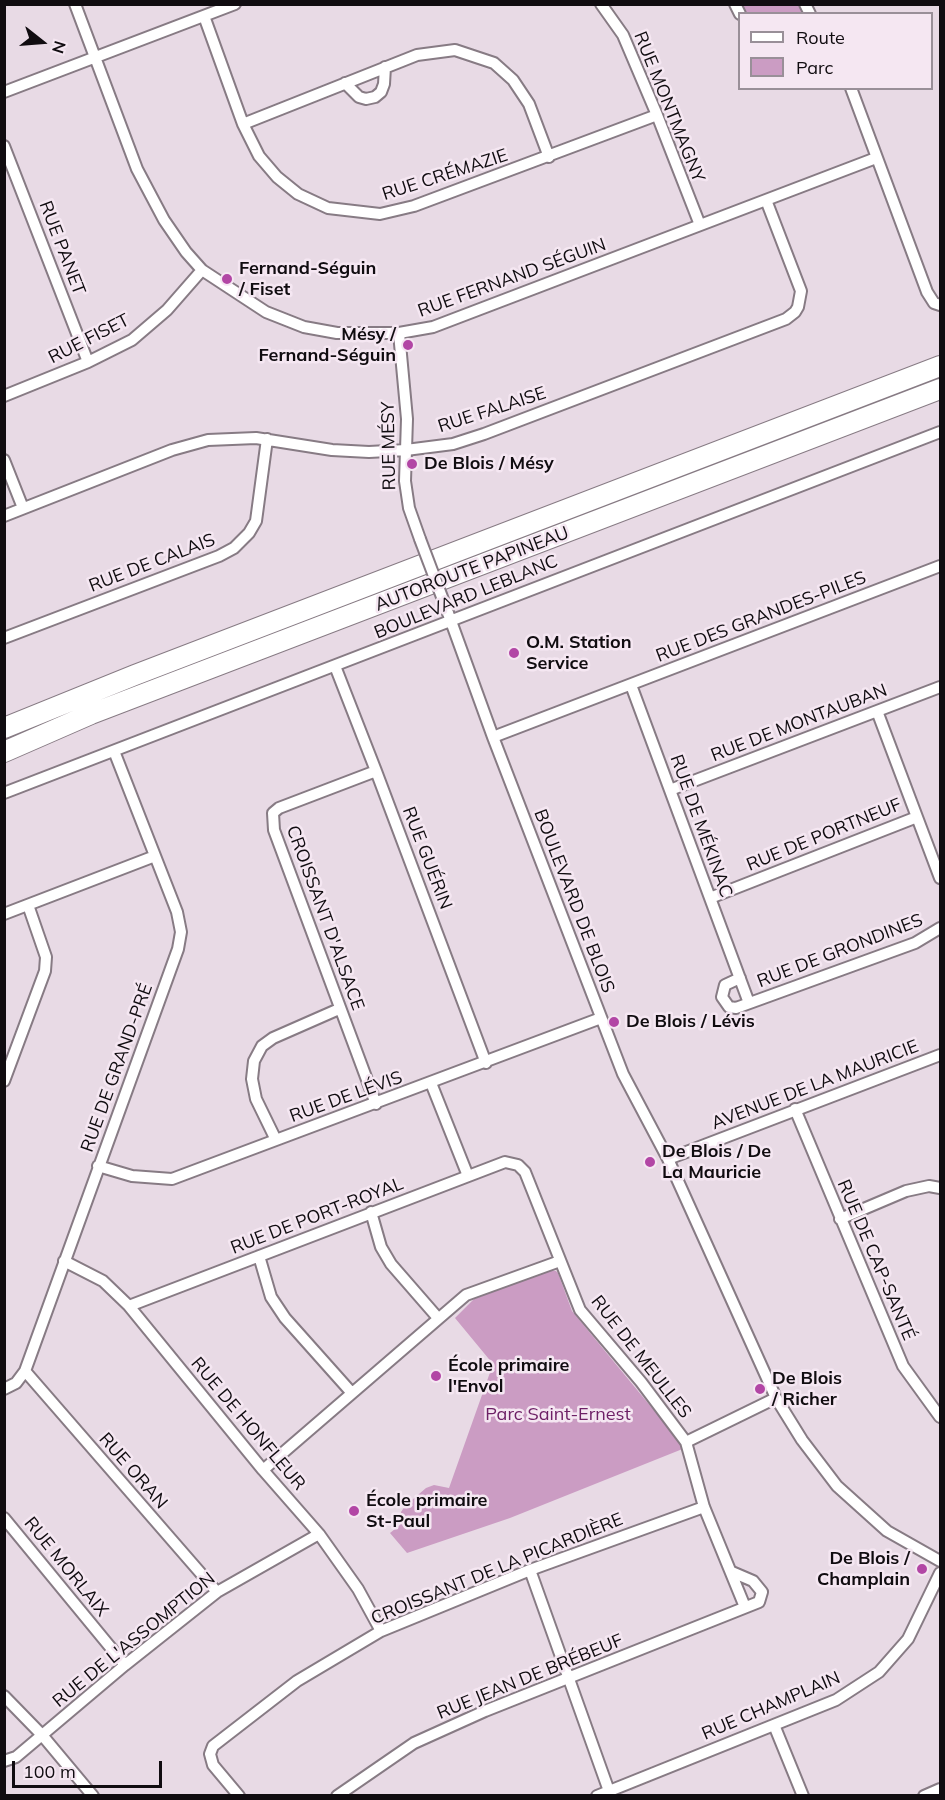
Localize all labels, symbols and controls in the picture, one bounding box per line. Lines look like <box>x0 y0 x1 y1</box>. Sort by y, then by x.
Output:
north arrow <box>12 12 72 72</box>
legend <box>738 12 933 90</box>
text: Route <box>796 26 845 49</box>
street label: RUE MONTMAGNY <box>629 29 709 185</box>
text: N <box>48 39 71 56</box>
text: Parc <box>796 56 833 79</box>
street label: RUE CRÉMAZIE <box>380 145 510 205</box>
street label: RUE PANET <box>34 198 90 298</box>
street label: RUE FERNAND SÉGUIN <box>415 234 609 322</box>
place label: Fernand-Séguin / Fiset <box>239 258 376 300</box>
marker: Fernand-Séguin / Fiset <box>220 272 234 286</box>
street label: RUE FISET <box>45 309 133 369</box>
place label: Mésy / Fernand-Séguin <box>259 324 396 366</box>
marker: Mésy / Fernand-Séguin <box>401 338 415 352</box>
street label: RUE FALAISE <box>435 382 549 438</box>
street label: RUE MÉSY <box>377 402 401 490</box>
place label: De Blois / Mésy <box>424 453 554 475</box>
marker: De Blois / Mésy <box>405 457 419 471</box>
street label: AUTOROUTE PAPINEAU <box>372 522 572 616</box>
street label: RUE DE CALAIS <box>86 529 218 597</box>
street label: BOULEVARD LEBLANC <box>371 550 561 644</box>
street label: RUE DES GRANDES-PILES <box>653 567 869 667</box>
place label: O.M. Station Service <box>526 632 632 674</box>
marker: O.M. Station Service <box>507 646 521 660</box>
street label: RUE DE MONTAUBAN <box>708 679 890 767</box>
street label: RUE DE MÉKINAC <box>665 752 737 900</box>
street label: RUE DE PORTNEUF <box>743 794 905 876</box>
street label: RUE GUÉRIN <box>398 804 456 912</box>
street label: BOULEVARD DE BLOIS <box>529 806 619 996</box>
street label: CROISSANT D'ALSACE <box>281 823 369 1013</box>
street label: RUE DE GRONDINES <box>754 909 926 993</box>
street label: RUE DE GRAND-PRÉ <box>76 981 158 1155</box>
place label: De Blois / Lévis <box>626 1011 755 1033</box>
marker: De Blois / Lévis <box>607 1015 621 1029</box>
street label: AVENUE DE LA MAURICIE <box>709 1036 921 1134</box>
street label: RUE DE LÉVIS <box>287 1067 405 1127</box>
place label: De Blois / De La Mauricie <box>662 1141 771 1184</box>
marker: De Blois / De La Mauricie <box>643 1155 657 1169</box>
street label: RUE DE PORT-ROYAL <box>228 1173 406 1259</box>
street label: RUE DE CAP-SANTÉ <box>832 1176 920 1344</box>
street label: RUE DE MEULLES <box>586 1291 696 1423</box>
street label: RUE DE HONFLEUR <box>186 1353 310 1495</box>
place label: École primaire l'Envol <box>448 1355 569 1398</box>
place label: De Blois / Richer <box>772 1368 842 1410</box>
marker: École primaire l'Envol <box>429 1369 443 1383</box>
marker: De Blois / Richer <box>753 1382 767 1396</box>
park label: Parc Saint-Ernest <box>485 1404 631 1426</box>
street label: RUE ORAN <box>94 1429 172 1513</box>
place label: École primaire St-Paul <box>366 1490 487 1532</box>
marker: École primaire St-Paul <box>347 1504 361 1518</box>
street label: CROISSANT DE LA PICARDIÈRE <box>368 1508 626 1630</box>
street label: RUE MORLAIX <box>19 1513 113 1621</box>
place label: De Blois / Champlain <box>817 1548 910 1590</box>
marker: De Blois / Champlain <box>915 1562 929 1576</box>
street label: RUE DE L'ASSOMPTION <box>49 1568 219 1712</box>
street label: RUE JEAN DE BRÉBEUF <box>434 1630 626 1724</box>
street label: RUE CHAMPLAIN <box>699 1667 843 1745</box>
scale bar <box>15 1749 165 1787</box>
text: 100 m <box>23 1760 76 1783</box>

